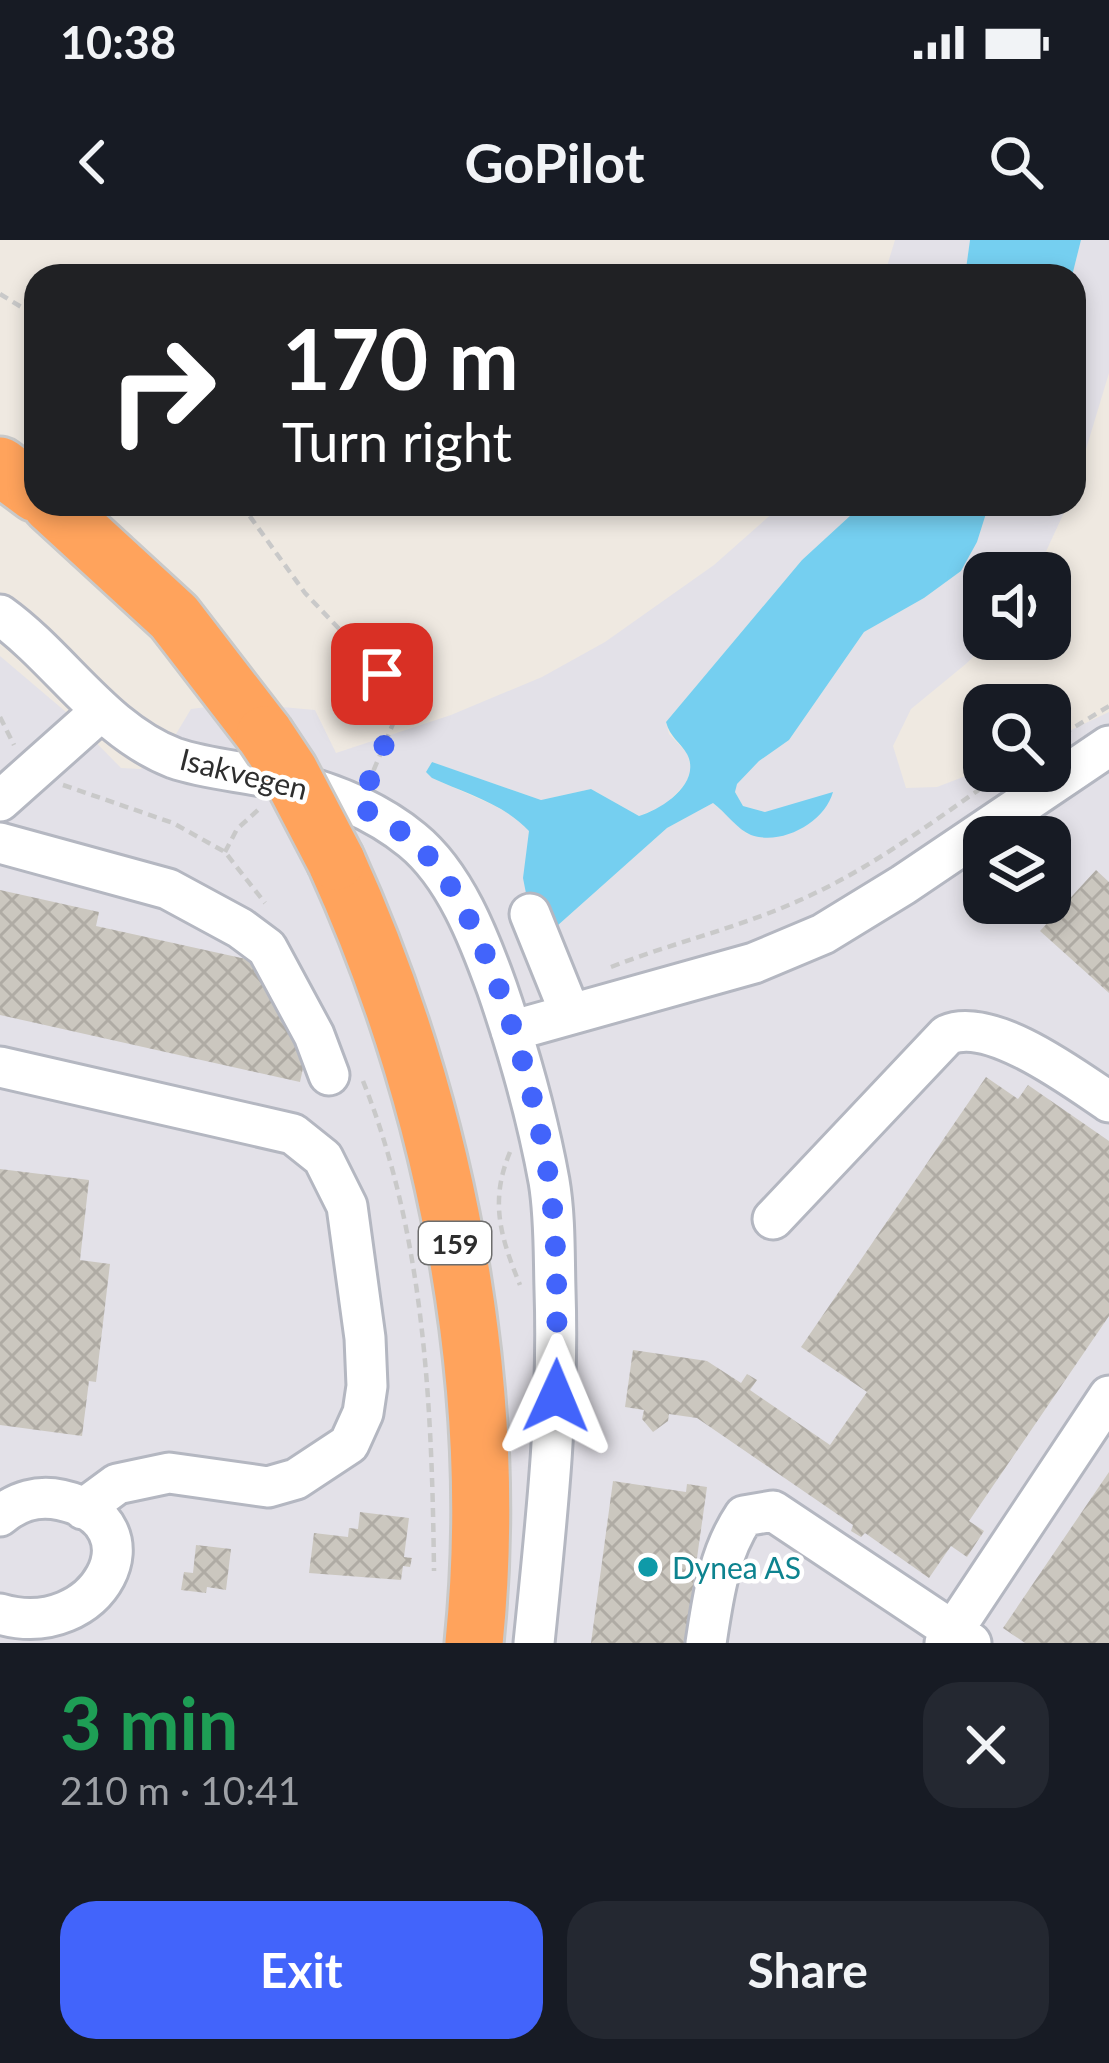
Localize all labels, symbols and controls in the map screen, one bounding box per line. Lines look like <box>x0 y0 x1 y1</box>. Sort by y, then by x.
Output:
text: 10:38 <box>60 15 176 69</box>
icon: back <box>60 129 126 195</box>
icon: search <box>983 129 1049 195</box>
text: GoPilot <box>464 130 645 195</box>
text: 170 m <box>282 307 519 408</box>
icon: right <box>84 312 240 468</box>
text: Turn right <box>282 409 512 474</box>
map controls <box>963 552 1071 924</box>
button: sound <box>963 552 1071 660</box>
pin <box>331 623 433 725</box>
icon: arrive <box>349 641 415 707</box>
button: search <box>963 684 1071 792</box>
street label: Isakvegen <box>177 740 311 806</box>
button: layers <box>963 816 1071 924</box>
road number: 159 <box>419 1222 491 1264</box>
position arrow <box>493 1333 619 1459</box>
place label: Dynea AS <box>672 1549 801 1585</box>
marker: Dynea AS <box>635 1554 661 1580</box>
text: 3 min <box>60 1679 238 1765</box>
button: close <box>923 1682 1049 1808</box>
text: 210 m · 10:41 <box>60 1767 300 1813</box>
button: Exit <box>60 1901 543 2039</box>
button: Share <box>567 1901 1049 2039</box>

